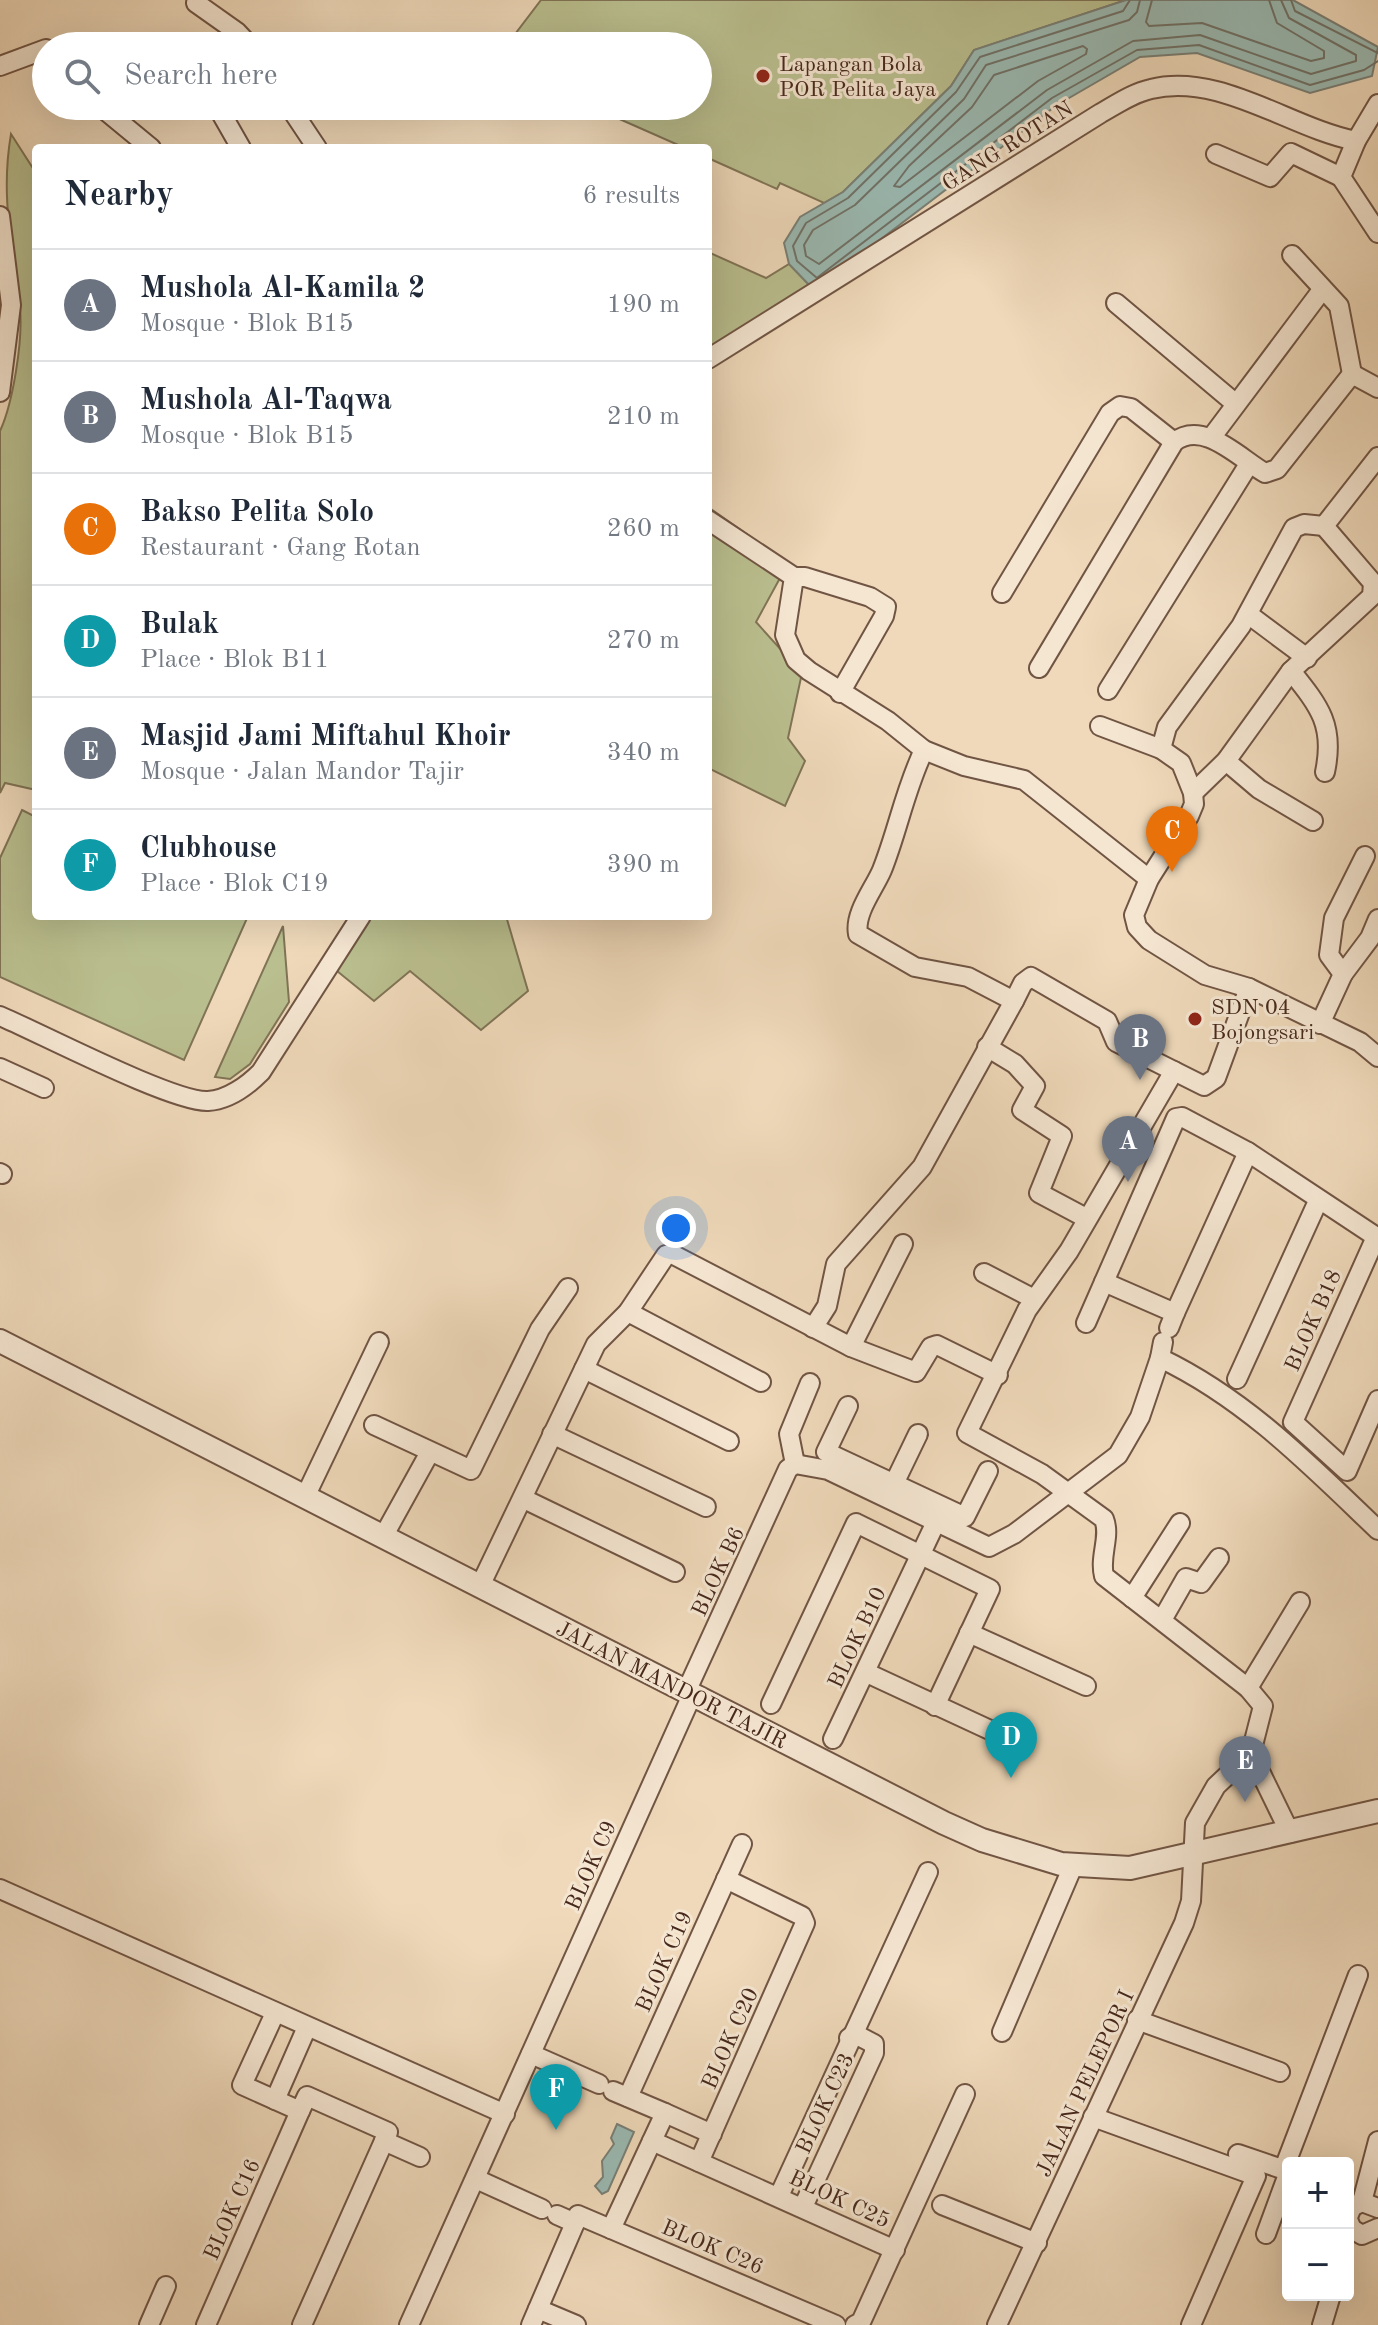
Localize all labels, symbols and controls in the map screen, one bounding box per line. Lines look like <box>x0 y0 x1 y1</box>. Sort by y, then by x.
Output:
search box <box>32 32 712 120</box>
icon: search <box>60 54 104 98</box>
place label: Lapangan Bola POR Pelita Jaya <box>779 54 936 101</box>
text: Search here <box>124 61 278 91</box>
marker: Lapangan Bola POR Pelita Jaya <box>754 67 772 85</box>
street label: GANG ROTAN <box>939 98 1077 196</box>
text: Nearby <box>64 179 174 213</box>
text: 6 results <box>582 183 680 209</box>
text: Mushola Al-Kamila 2 <box>140 274 425 304</box>
text: A <box>80 292 100 318</box>
text: 190 m <box>607 292 680 318</box>
text: Mosque · Blok B15 <box>140 311 353 337</box>
text: Mushola Al-Taqwa <box>140 386 392 416</box>
text: B <box>81 404 99 430</box>
text: 210 m <box>607 404 680 430</box>
text: Mosque · Blok B15 <box>140 423 353 449</box>
text: Bakso Pelita Solo <box>140 498 374 528</box>
text: C <box>81 516 99 542</box>
text: 260 m <box>607 516 680 542</box>
text: Restaurant · Gang Rotan <box>140 535 421 561</box>
text: Bulak <box>140 610 219 640</box>
text: D <box>80 628 100 654</box>
text: 270 m <box>607 628 680 654</box>
text: Place · Blok B11 <box>140 647 329 673</box>
text: Masjid Jami Miftahul Khoir <box>140 722 511 752</box>
text: E <box>81 740 99 766</box>
text: 340 m <box>607 740 680 766</box>
text: Mosque · Jalan Mandor Tajir <box>140 759 464 785</box>
pin: C <box>1146 806 1198 872</box>
text: Clubhouse <box>140 834 277 864</box>
text: F <box>81 852 99 878</box>
text: 390 m <box>607 852 680 878</box>
text: Place · Blok C19 <box>140 871 329 897</box>
place label: SDN 04 Bojongsari <box>1211 997 1314 1044</box>
marker: SDN 04 Bojongsari <box>1186 1010 1204 1028</box>
pin: B <box>1114 1014 1166 1080</box>
pin: A <box>1102 1116 1154 1182</box>
your location <box>656 1208 696 1248</box>
street label: BLOK B18 <box>1282 1267 1346 1375</box>
street label: BLOK B6 <box>689 1524 749 1620</box>
street label: BLOK B10 <box>825 1584 891 1692</box>
street label: JALAN MANDOR TAJIR <box>552 1618 790 1754</box>
pin: D <box>985 1712 1037 1778</box>
pin: E <box>1219 1736 1271 1802</box>
street label: BLOK C9 <box>562 1818 621 1914</box>
street label: BLOK C19 <box>633 1908 697 2016</box>
street label: BLOK C20 <box>699 1985 763 2093</box>
street label: JALAN PELEPOR I <box>1033 1987 1139 2180</box>
street label: BLOK C23 <box>793 2050 859 2158</box>
pin: F <box>530 2064 582 2130</box>
street label: BLOK C16 <box>201 2156 265 2264</box>
map controls <box>1282 2157 1354 2301</box>
button: + <box>1282 2157 1354 2229</box>
street label: BLOK C25 <box>785 2167 893 2233</box>
street label: BLOK C26 <box>658 2217 766 2279</box>
button: − <box>1282 2229 1354 2301</box>

